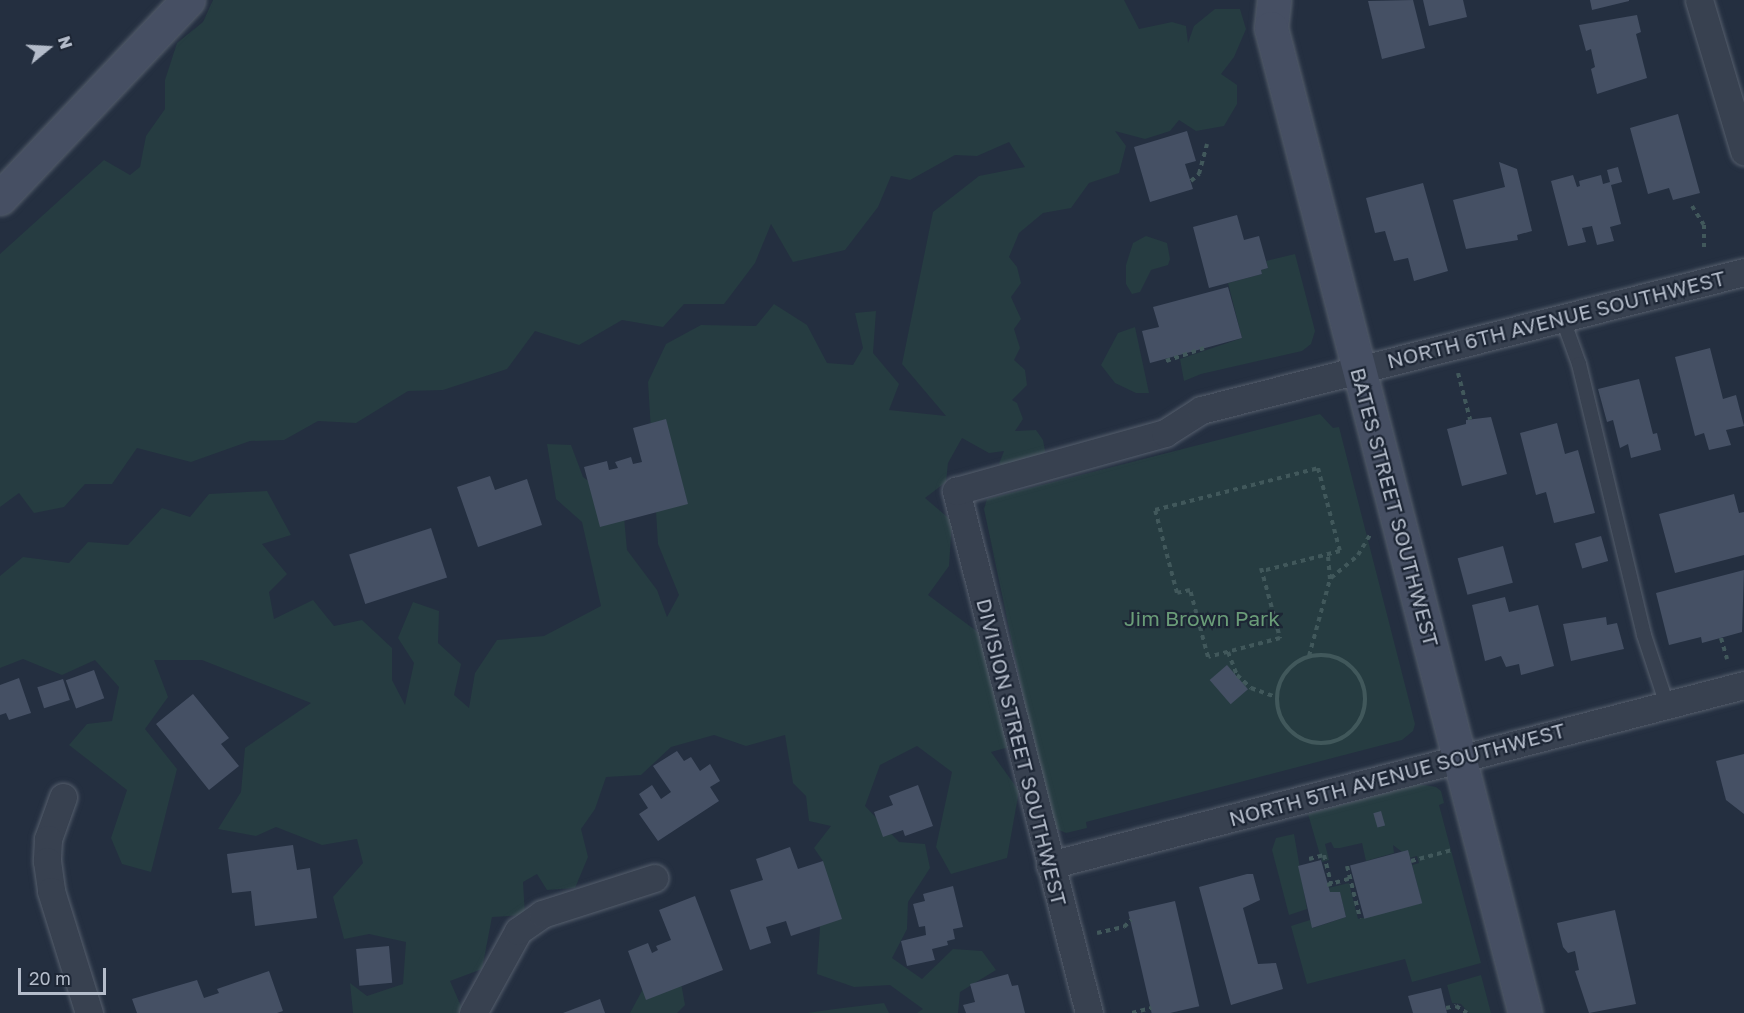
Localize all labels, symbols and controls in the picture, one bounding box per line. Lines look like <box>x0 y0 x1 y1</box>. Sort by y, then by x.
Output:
north arrow <box>18 18 78 78</box>
text: N <box>54 34 77 51</box>
street label: NORTH 6TH AVENUE SOUTHWEST <box>1384 265 1728 373</box>
street label: BATES STREET SOUTHWEST <box>1346 365 1444 649</box>
street label: DIVISION STREET SOUTHWEST <box>972 596 1072 908</box>
park label: Jim Brown Park <box>1124 605 1280 631</box>
street label: NORTH 5TH AVENUE SOUTHWEST <box>1226 717 1568 831</box>
scale bar <box>21 956 110 994</box>
text: 20 m <box>29 967 71 989</box>

